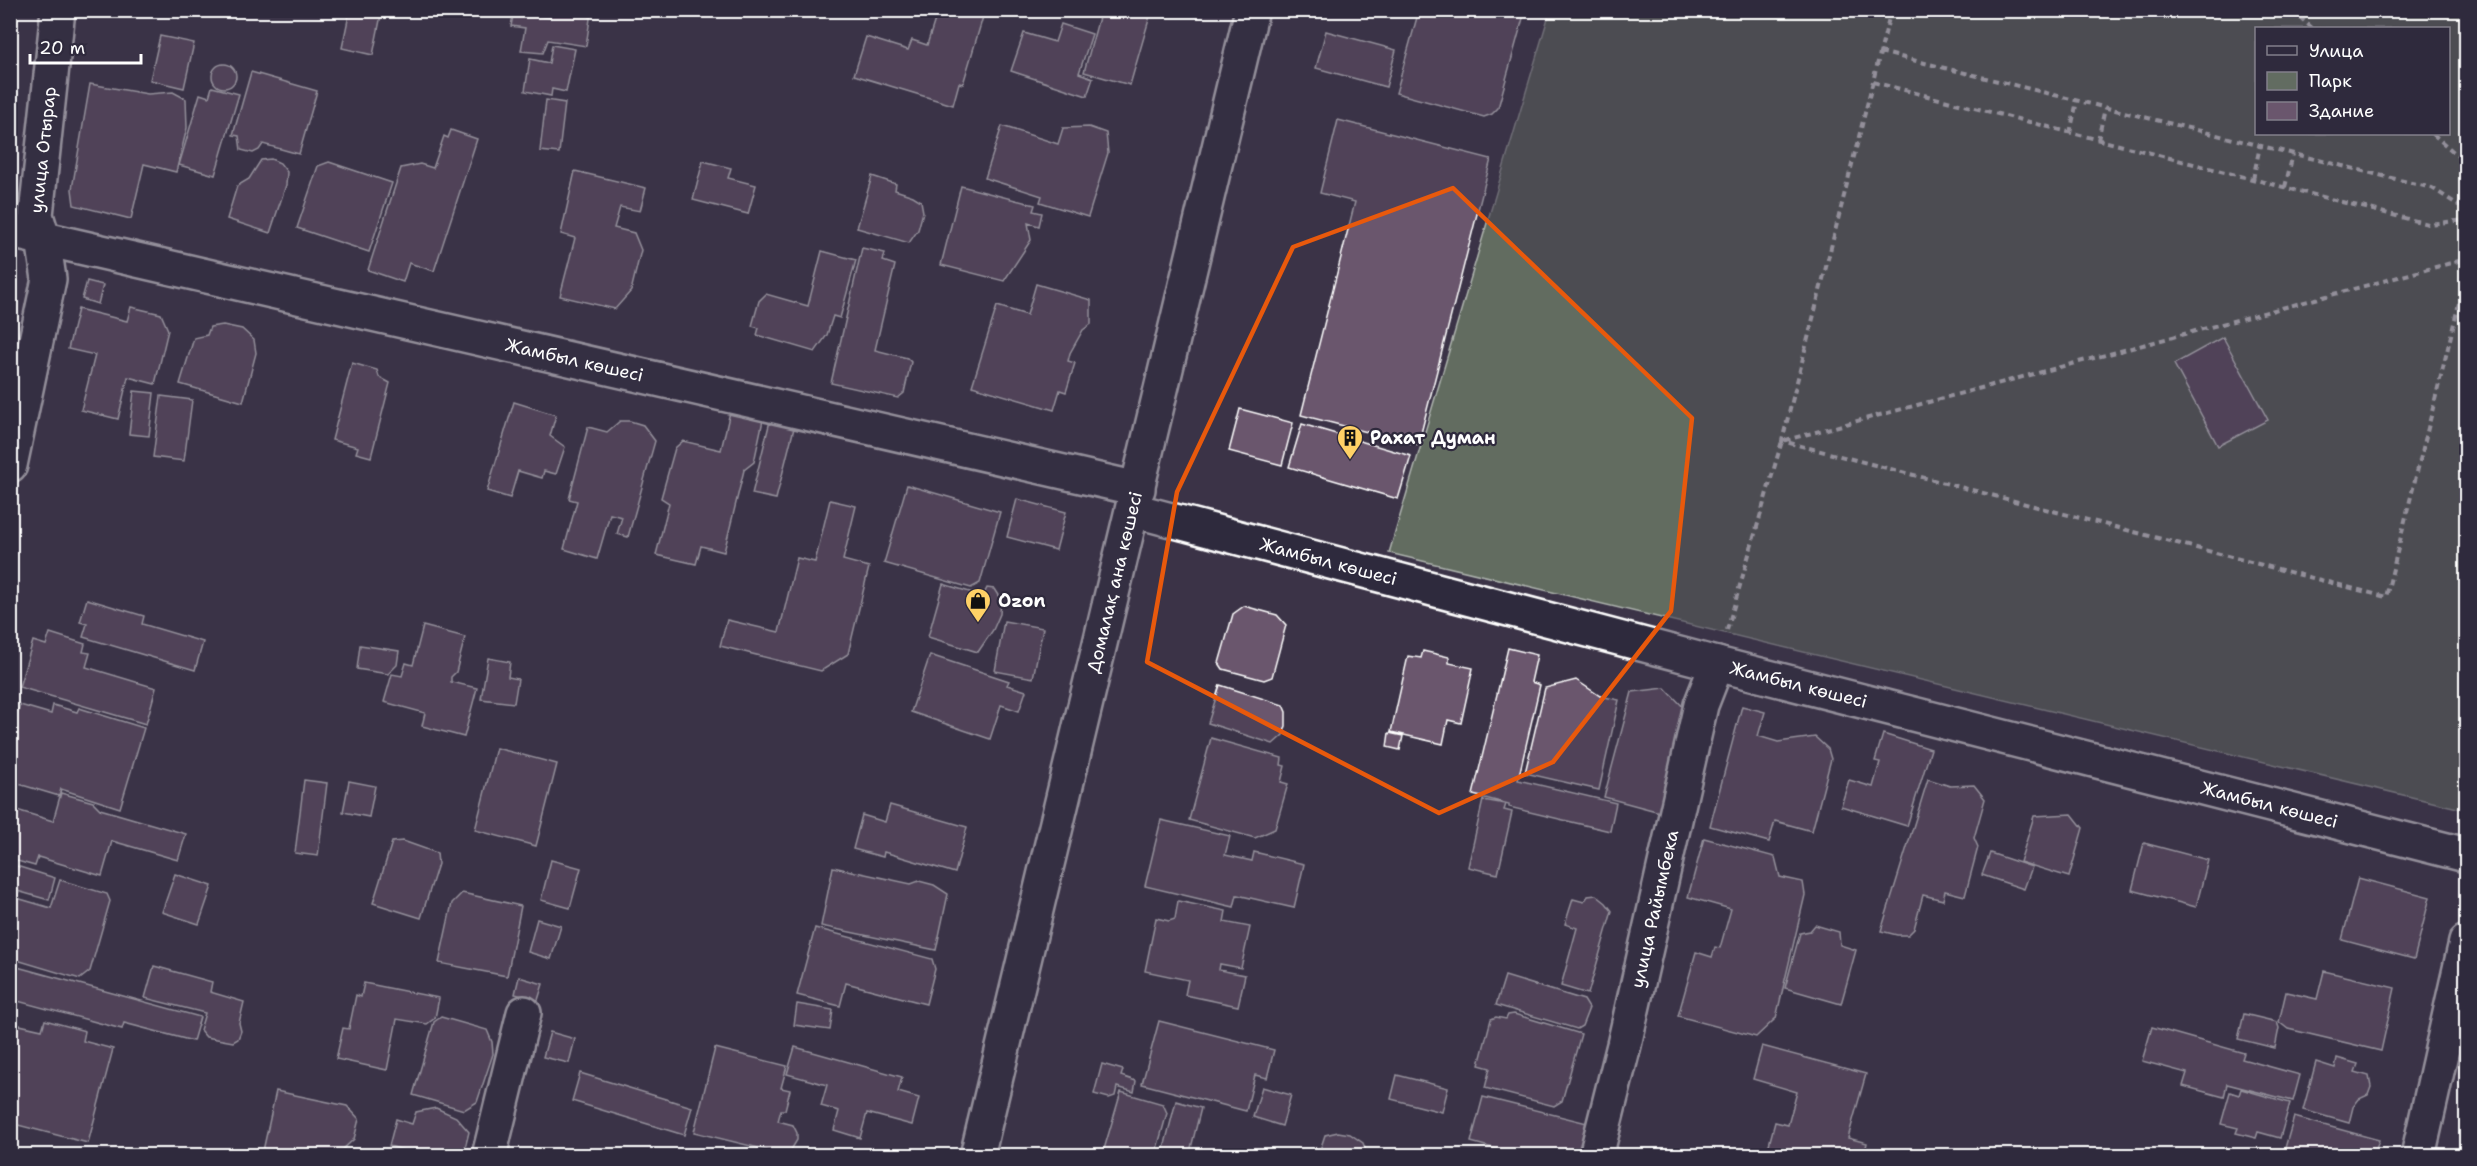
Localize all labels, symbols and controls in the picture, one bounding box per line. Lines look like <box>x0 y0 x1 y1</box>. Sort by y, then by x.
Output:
scale bar <box>30 27 141 65</box>
legend <box>2255 27 2450 135</box>
text: 20 m <box>39 36 85 60</box>
text: Улица <box>2309 39 2363 63</box>
text: Парк <box>2309 69 2352 93</box>
street label: улица Отырар <box>24 85 62 214</box>
text: Здание <box>2309 99 2374 123</box>
street label: Жамбыл көшесі <box>503 333 646 387</box>
building icon: Рахат Думан <box>1335 423 1365 461</box>
place label: Рахат Думан <box>1370 426 1496 450</box>
street label: Домалақ ана көшесі <box>1081 489 1148 675</box>
street label: Жамбыл көшесі <box>1257 532 1399 591</box>
shop icon: Ozon <box>963 586 993 624</box>
place label: Ozon <box>998 589 1045 613</box>
street label: Жамбыл көшесі <box>1727 656 1870 714</box>
street label: Жамбыл көшесі <box>2198 776 2341 834</box>
street label: улица Райымбека <box>1625 828 1684 990</box>

